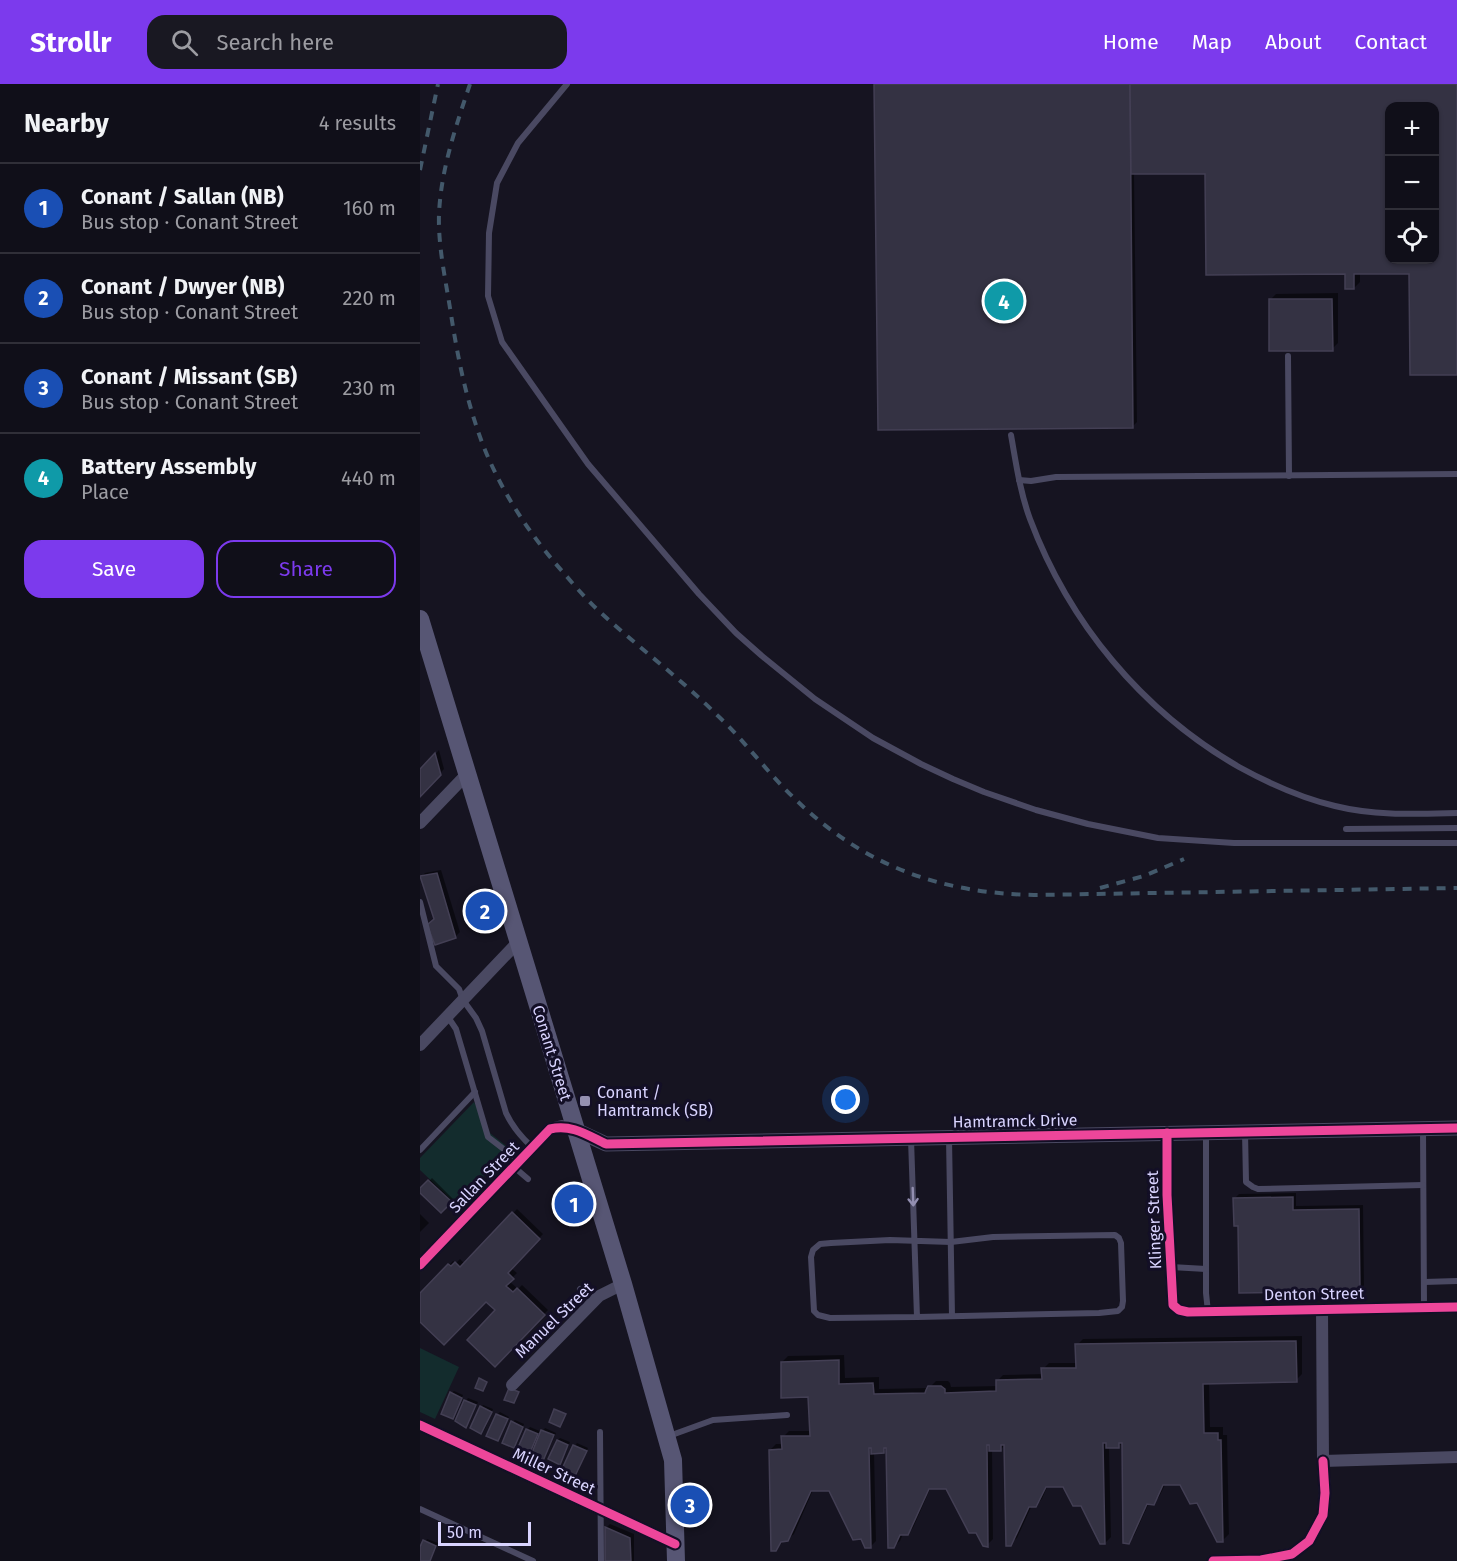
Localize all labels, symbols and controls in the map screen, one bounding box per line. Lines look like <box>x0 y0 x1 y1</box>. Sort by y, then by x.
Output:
search box <box>147 15 567 69</box>
text: Strollr <box>30 26 111 59</box>
icon: search <box>168 26 201 59</box>
text: Search here <box>216 29 334 56</box>
text: Home <box>1103 29 1159 55</box>
text: Map <box>1192 29 1232 55</box>
text: About <box>1265 29 1322 55</box>
text: Contact <box>1355 29 1427 55</box>
map controls <box>1385 102 1439 264</box>
button: + <box>1385 102 1439 156</box>
text: Nearby <box>24 108 109 139</box>
text: 4 results <box>319 111 396 135</box>
button: − <box>1385 156 1439 210</box>
text: Conant / Sallan (NB) <box>81 183 284 210</box>
text: 1 <box>39 196 48 220</box>
text: 160 m <box>343 196 396 220</box>
text: Bus stop · Conant Street <box>81 210 298 234</box>
button: locate <box>1385 210 1439 264</box>
text: Conant / Dwyer (NB) <box>81 273 285 300</box>
pin: 4 <box>984 278 1024 324</box>
text: 2 <box>38 286 49 310</box>
text: 220 m <box>343 286 396 310</box>
text: Bus stop · Conant Street <box>81 300 298 324</box>
text: Conant / Missant (SB) <box>81 363 297 390</box>
text: 3 <box>38 376 49 400</box>
text: 230 m <box>343 376 396 400</box>
text: Bus stop · Conant Street <box>81 390 298 414</box>
text: Battery Assembly <box>81 453 256 480</box>
text: 4 <box>38 466 49 490</box>
text: 440 m <box>341 466 396 490</box>
text: Place <box>81 480 129 504</box>
button: Save <box>24 540 204 598</box>
button: Share <box>216 540 396 598</box>
pin: 2 <box>466 888 504 934</box>
street label: Conant Street <box>528 1003 576 1103</box>
place label: Conant / Hamtramck (SB) <box>597 1083 713 1120</box>
your location <box>831 1085 860 1114</box>
marker: Conant / Hamtramck (SB) <box>578 1094 592 1108</box>
street label: Hamtramck Drive <box>952 1110 1078 1132</box>
street label: Sallan Street <box>445 1137 523 1217</box>
street label: Klinger Street <box>1143 1170 1165 1270</box>
pin: 1 <box>554 1182 594 1226</box>
one-way arrow <box>907 1186 919 1206</box>
street label: Manuel Street <box>511 1278 597 1362</box>
street label: Denton Street <box>1264 1284 1365 1304</box>
street label: Miller Street <box>510 1444 598 1498</box>
pin: 3 <box>670 1482 710 1528</box>
scale bar <box>438 1519 531 1546</box>
text: 50 m <box>447 1523 482 1542</box>

